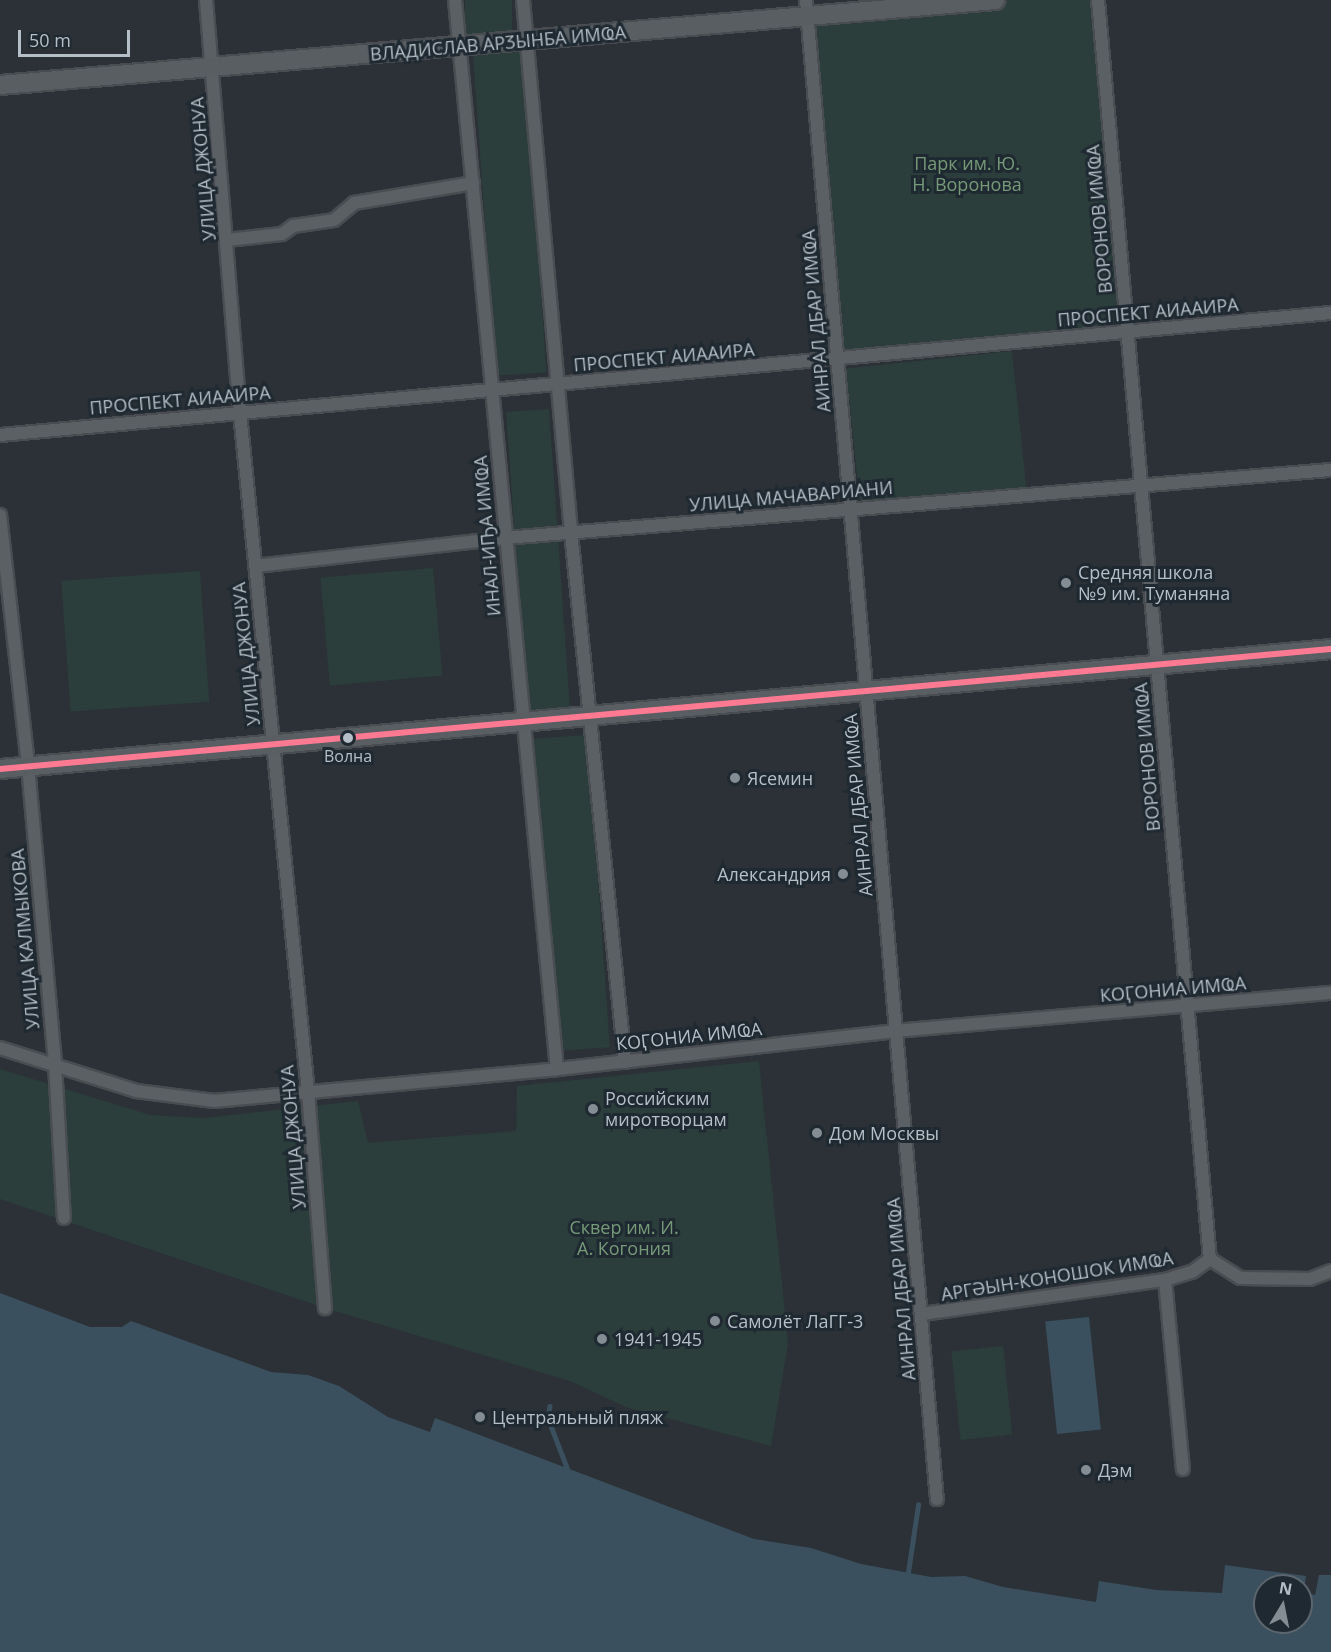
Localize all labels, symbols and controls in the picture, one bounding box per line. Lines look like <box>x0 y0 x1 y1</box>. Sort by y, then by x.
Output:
scale bar <box>21 18 134 56</box>
street label: ВЛАДИСЛАВ АРӠЫНБА ИМҨА <box>369 21 627 65</box>
text: 50 m <box>29 28 71 52</box>
street label: УЛИЦА ДЖОНУА <box>186 96 220 242</box>
street label: ВОРОНОВ ИМҨА <box>1082 144 1116 294</box>
park label: Парк им. Ю. Н. Воронова <box>912 153 1022 195</box>
street label: АИНРАЛ ДБАР ИМҨА <box>797 229 835 413</box>
street label: ПРОСПЕКТ АИААИРА <box>1057 293 1239 331</box>
street label: ПРОСПЕКТ АИААИРА <box>573 338 755 376</box>
street label: ПРОСПЕКТ АИААИРА <box>89 381 271 419</box>
street label: ИНАЛ-ИҦА ИМҨА <box>469 455 505 617</box>
street label: УЛИЦА МАЧАВАРИАНИ <box>688 476 894 516</box>
place label: Средняя школа №9 им. Туманяна <box>1078 562 1230 604</box>
marker: Средняя школа №9 им. Туманяна <box>1059 576 1073 590</box>
street label: УЛИЦА ДЖОНУА <box>228 581 264 727</box>
street label: ВОРОНОВ ИМҨА <box>1130 682 1164 832</box>
street label: АИНРАЛ ДБАР ИМҨА <box>839 713 877 897</box>
marker: Волна <box>342 732 354 744</box>
place label: Волна <box>324 746 372 766</box>
place label: Ясемин <box>747 767 813 789</box>
marker: Ясемин <box>728 771 742 785</box>
street label: УЛИЦА КАЛМЫКОВА <box>6 848 44 1030</box>
place label: Александрия <box>717 863 831 885</box>
marker: Александрия <box>836 867 850 881</box>
street label: КОӶОНИА ИМҨА <box>1099 972 1247 1006</box>
street label: КОӶОНИА ИМҨА <box>615 1018 763 1054</box>
street label: УЛИЦА ДЖОНУА <box>276 1064 310 1210</box>
place label: Российским миротворцам <box>605 1088 727 1130</box>
marker: Российским миротворцам <box>586 1102 600 1116</box>
place label: Дом Москвы <box>829 1122 939 1144</box>
marker: Дом Москвы <box>810 1126 824 1140</box>
street label: АИНРАЛ ДБАР ИМҨА <box>882 1197 920 1381</box>
park label: Сквер им. И. А. Когония <box>569 1217 679 1260</box>
street label: АРГӘЫН-КОНОШОК ИМҨА <box>939 1247 1175 1305</box>
place label: Самолёт ЛаГГ-3 <box>727 1310 863 1332</box>
marker: Самолёт ЛаГГ-3 <box>708 1314 722 1328</box>
place label: 1941-1945 <box>614 1328 702 1350</box>
marker: 1941-1945 <box>595 1332 609 1346</box>
place label: Центральный пляж <box>492 1406 663 1428</box>
marker: Центральный пляж <box>473 1410 487 1424</box>
place label: Дэм <box>1098 1459 1132 1481</box>
marker: Дэм <box>1079 1463 1093 1477</box>
north arrow <box>1253 1574 1313 1634</box>
text: N <box>1277 1576 1294 1600</box>

